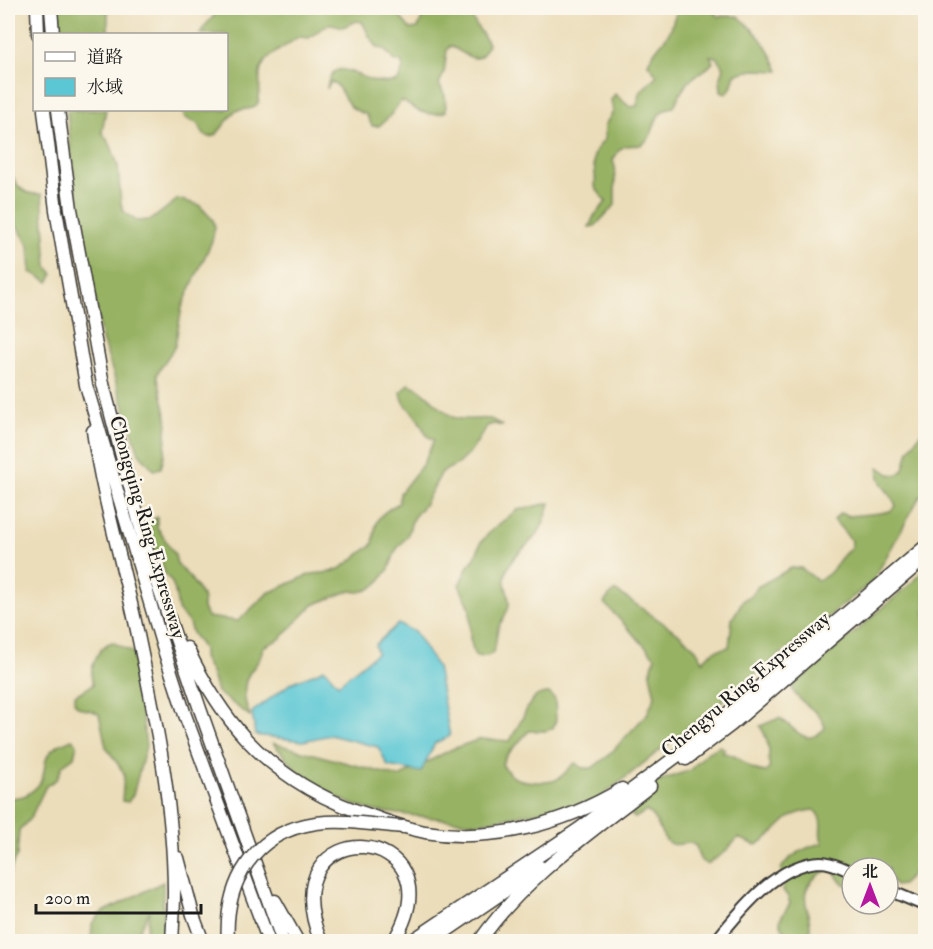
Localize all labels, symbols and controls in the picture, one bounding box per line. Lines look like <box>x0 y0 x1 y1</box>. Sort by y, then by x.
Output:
legend <box>33 33 228 111</box>
text: 道路 <box>87 46 123 69</box>
text: 水域 <box>87 76 123 99</box>
street label: Chongqing Ring Expressway <box>103 413 192 643</box>
street label: Chengyu Ring Expressway <box>656 606 837 763</box>
north arrow <box>840 856 900 916</box>
text: 北 <box>862 862 878 882</box>
scale bar <box>36 877 201 915</box>
text: 200 m <box>45 887 90 910</box>

